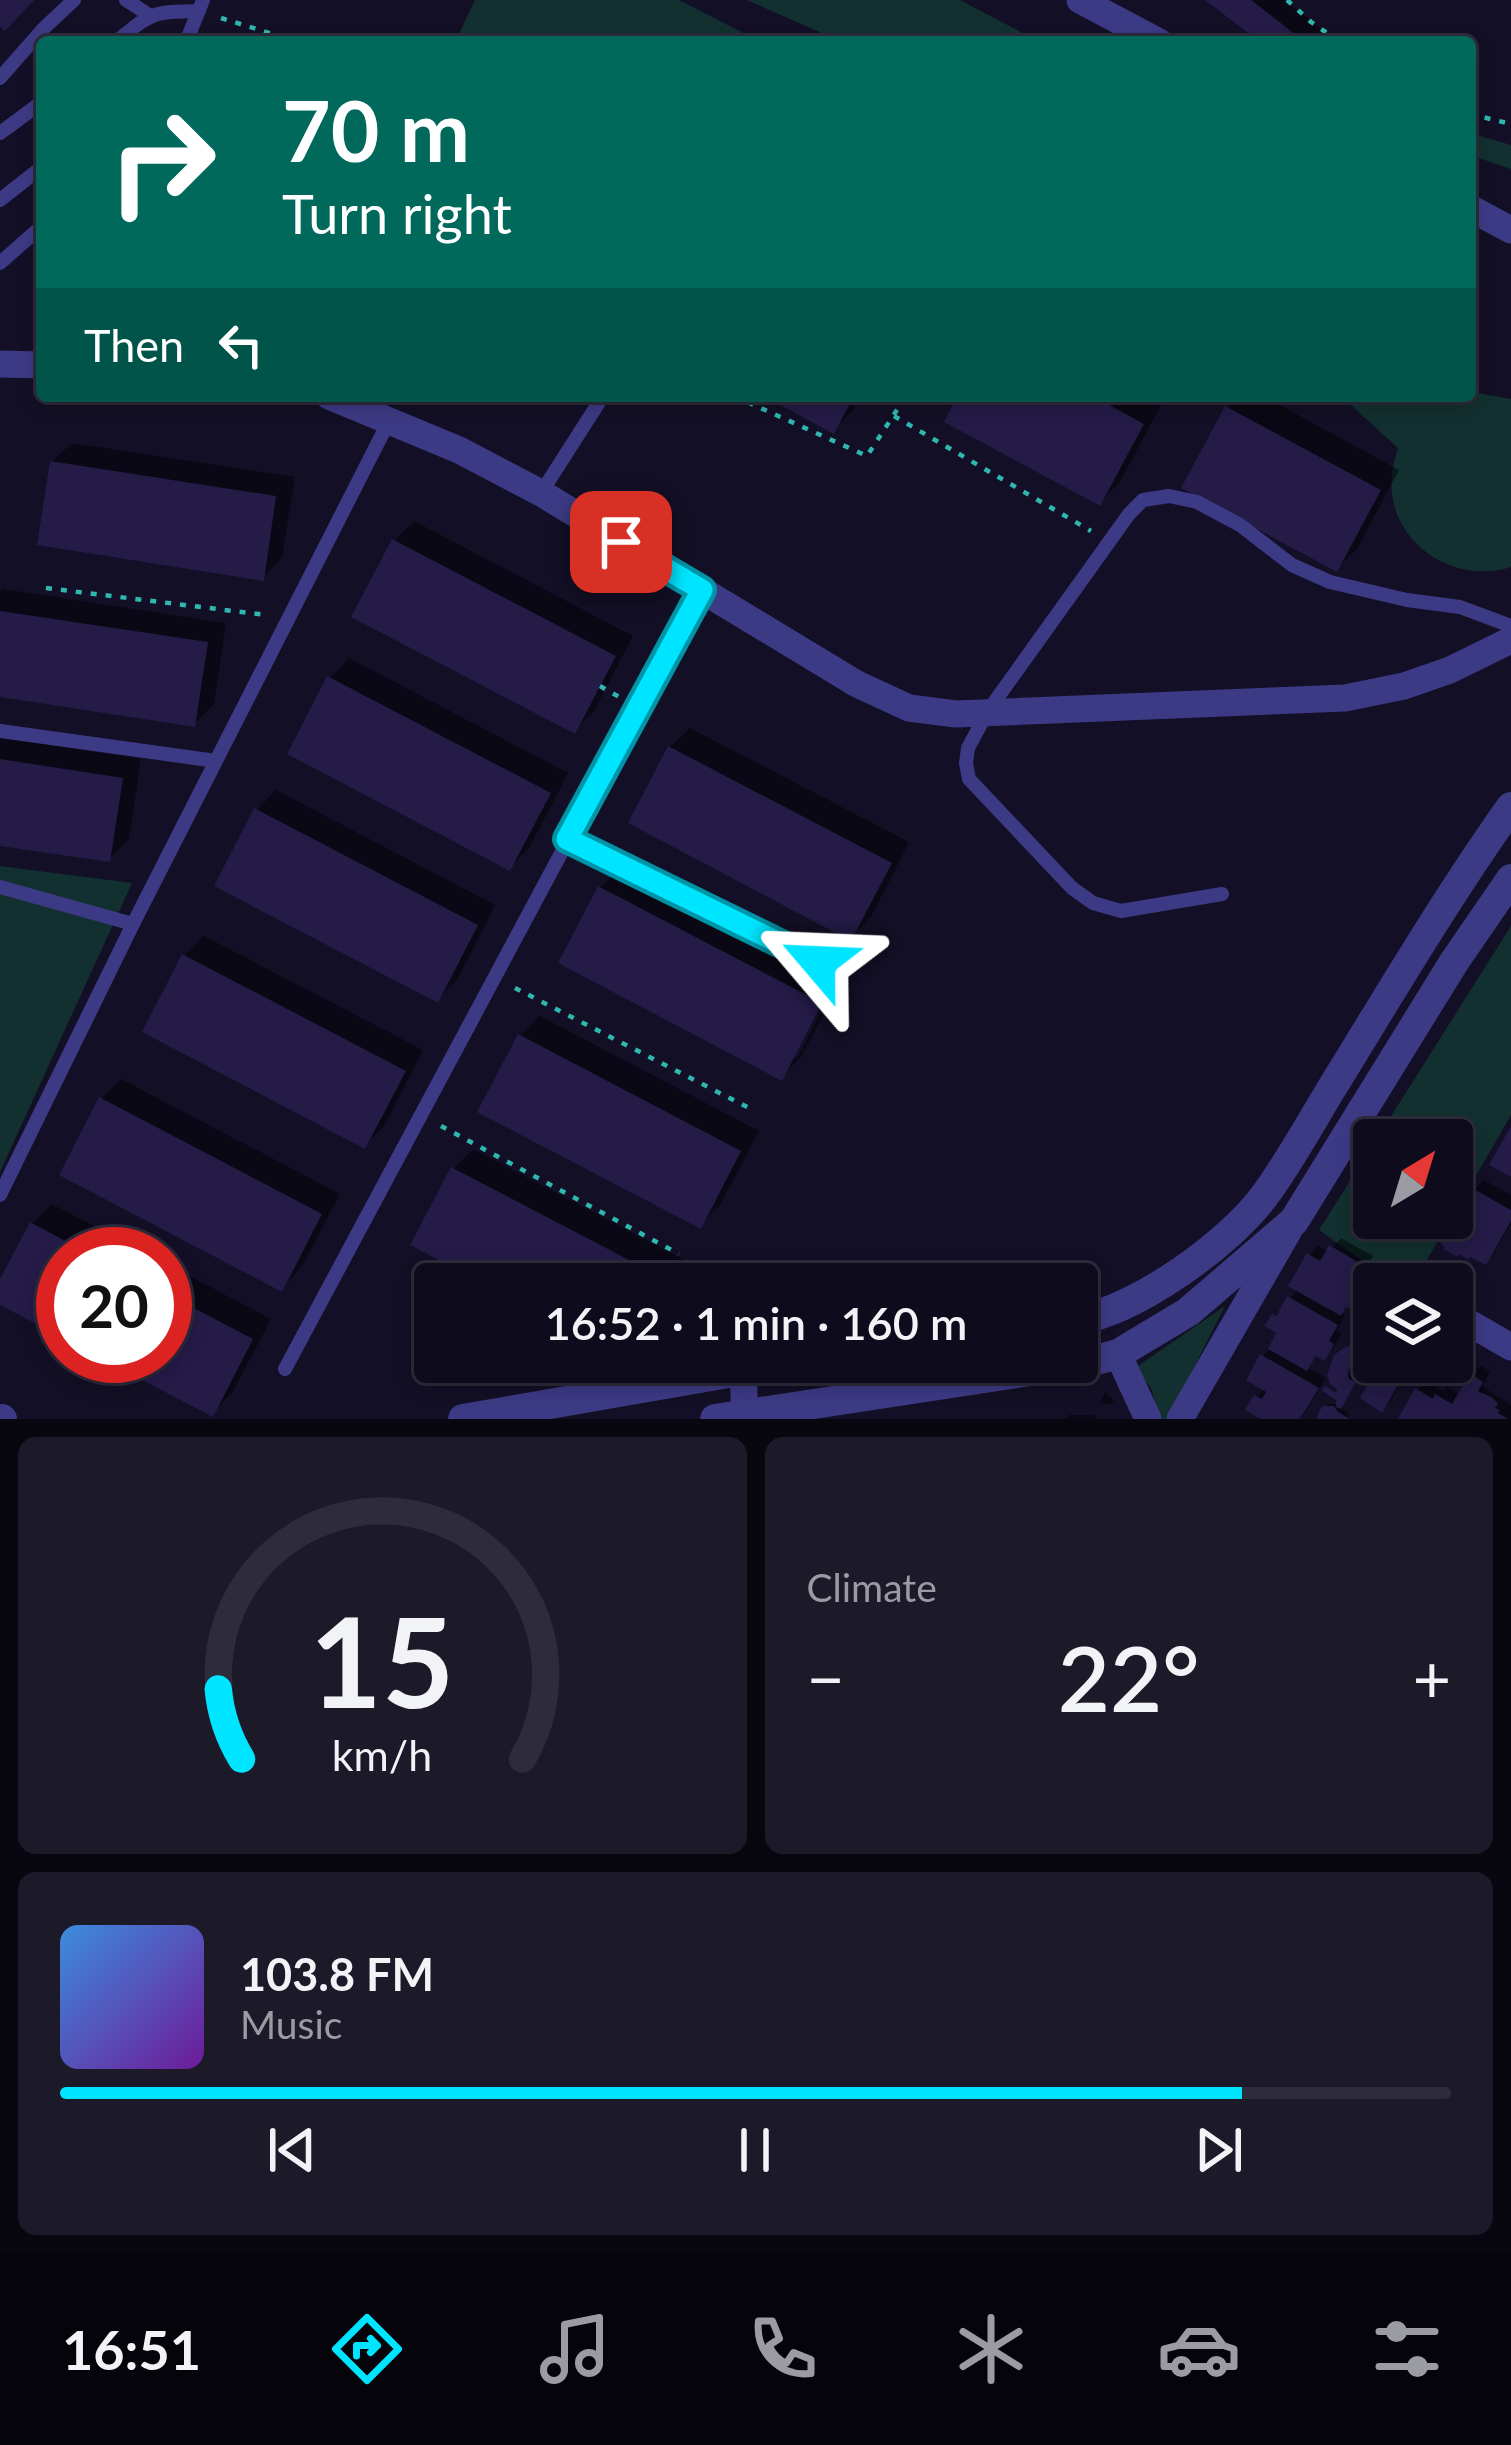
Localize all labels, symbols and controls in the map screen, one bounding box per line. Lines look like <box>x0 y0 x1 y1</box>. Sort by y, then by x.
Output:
text: 70 m <box>282 79 470 180</box>
icon: right <box>84 84 240 240</box>
text: Turn right <box>282 181 512 246</box>
icon: left <box>208 312 274 378</box>
text: Then <box>84 318 184 372</box>
pin <box>570 491 672 593</box>
icon: arrive <box>588 509 654 575</box>
position arrow <box>755 899 881 1025</box>
north arrow <box>1353 1119 1473 1239</box>
map controls <box>1353 1119 1473 1383</box>
speed limit sign: 20 <box>36 1227 192 1383</box>
button: layers <box>1353 1263 1473 1383</box>
text: 16:52 · 1 min · 160 m <box>545 1296 967 1350</box>
text: Climate <box>807 1564 937 1610</box>
text: 15 <box>310 1585 455 1735</box>
text: 22° <box>1058 1623 1200 1731</box>
text: − <box>807 1638 845 1717</box>
text: + <box>1413 1638 1451 1717</box>
text: km/h <box>332 1728 432 1779</box>
text: 103.8 FM <box>240 1947 434 2001</box>
text: Music <box>240 2001 342 2047</box>
icon: previous <box>259 2117 325 2183</box>
icon: pause <box>722 2117 788 2183</box>
icon: next <box>1186 2117 1252 2183</box>
icon: directions <box>325 2307 409 2391</box>
icon: music <box>533 2307 617 2391</box>
icon: phone <box>741 2307 825 2391</box>
icon: climate <box>949 2307 1033 2391</box>
icon: car <box>1157 2307 1241 2391</box>
icon: filters <box>1365 2307 1449 2391</box>
text: 16:51 <box>62 2317 201 2382</box>

